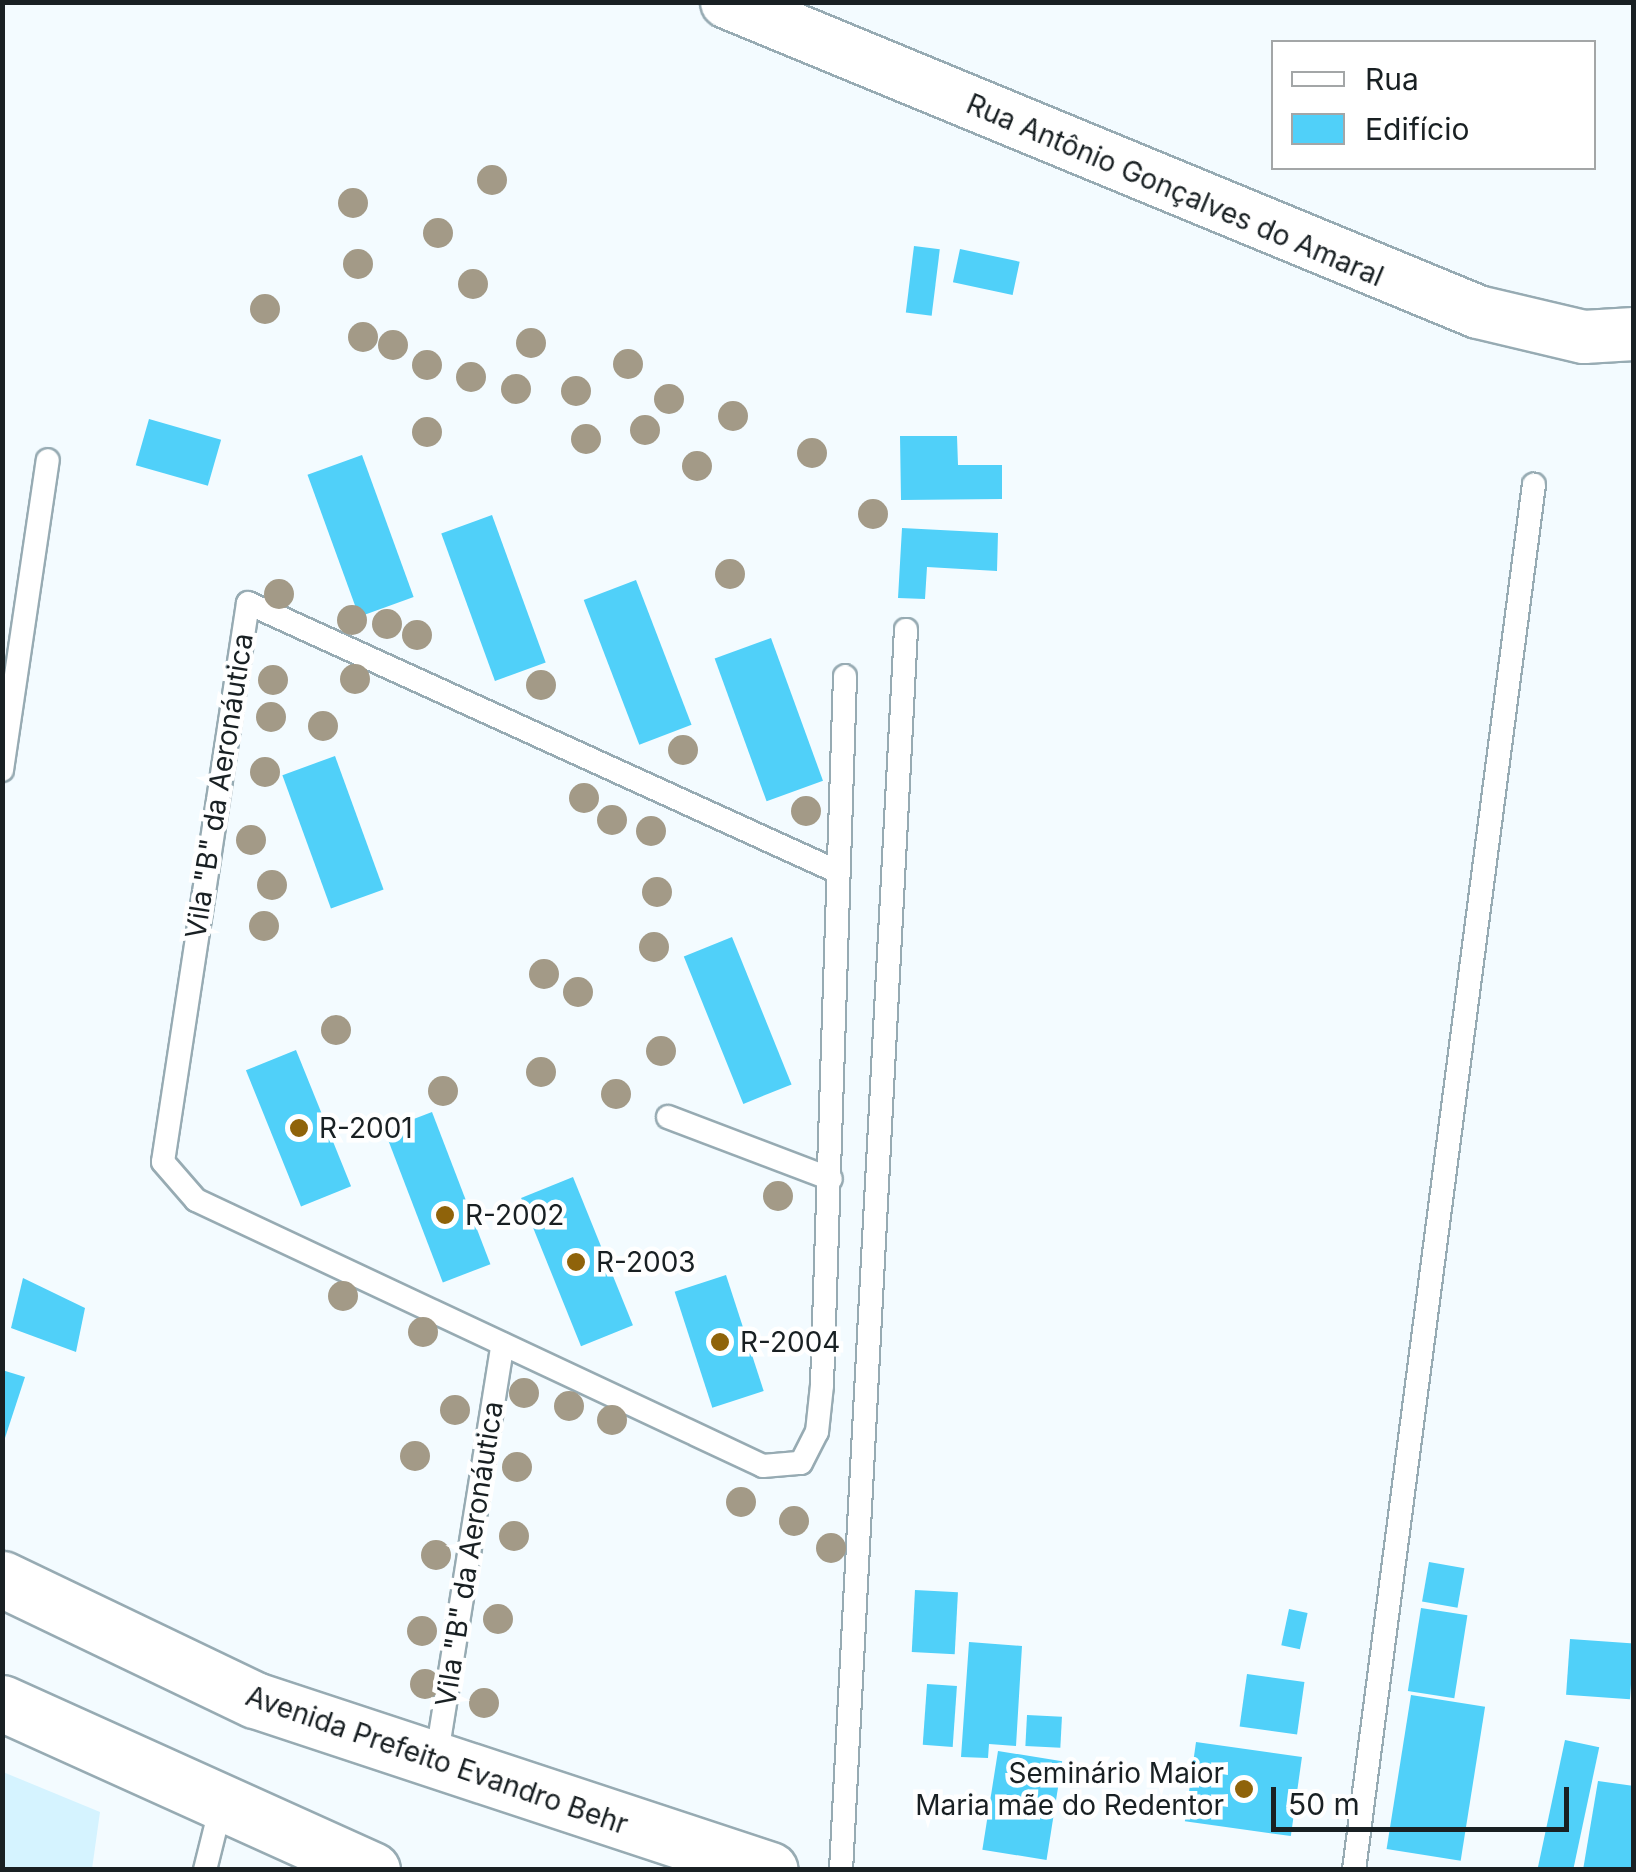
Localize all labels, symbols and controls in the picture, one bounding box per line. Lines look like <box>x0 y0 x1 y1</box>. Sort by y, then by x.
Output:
legend <box>1271 40 1596 170</box>
text: Rua <box>1365 61 1419 97</box>
street label: Rua Antônio Gonçalves do Amaral <box>962 87 1388 293</box>
text: Edifício <box>1365 111 1469 147</box>
street label: Vila "B" da Aeronáutica <box>178 631 260 941</box>
place label: R-2001 <box>319 1111 413 1145</box>
marker: R-2001 <box>288 1117 310 1139</box>
place label: R-2002 <box>465 1198 564 1232</box>
marker: R-2002 <box>434 1204 456 1226</box>
place label: R-2003 <box>596 1245 696 1279</box>
marker: R-2003 <box>565 1251 587 1273</box>
place label: R-2004 <box>740 1325 840 1359</box>
marker: R-2004 <box>709 1331 731 1353</box>
street label: Vila "B" da Aeronáutica <box>428 1399 510 1709</box>
street label: Avenida Prefeito Evandro Behr <box>242 1679 632 1841</box>
place label: Seminário Maior Maria mãe do Redentor <box>915 1756 1224 1822</box>
scale bar <box>1276 1767 1574 1829</box>
marker: Seminário Maior Maria mãe do Redentor <box>1233 1778 1255 1800</box>
text: 50 m <box>1288 1786 1360 1822</box>

